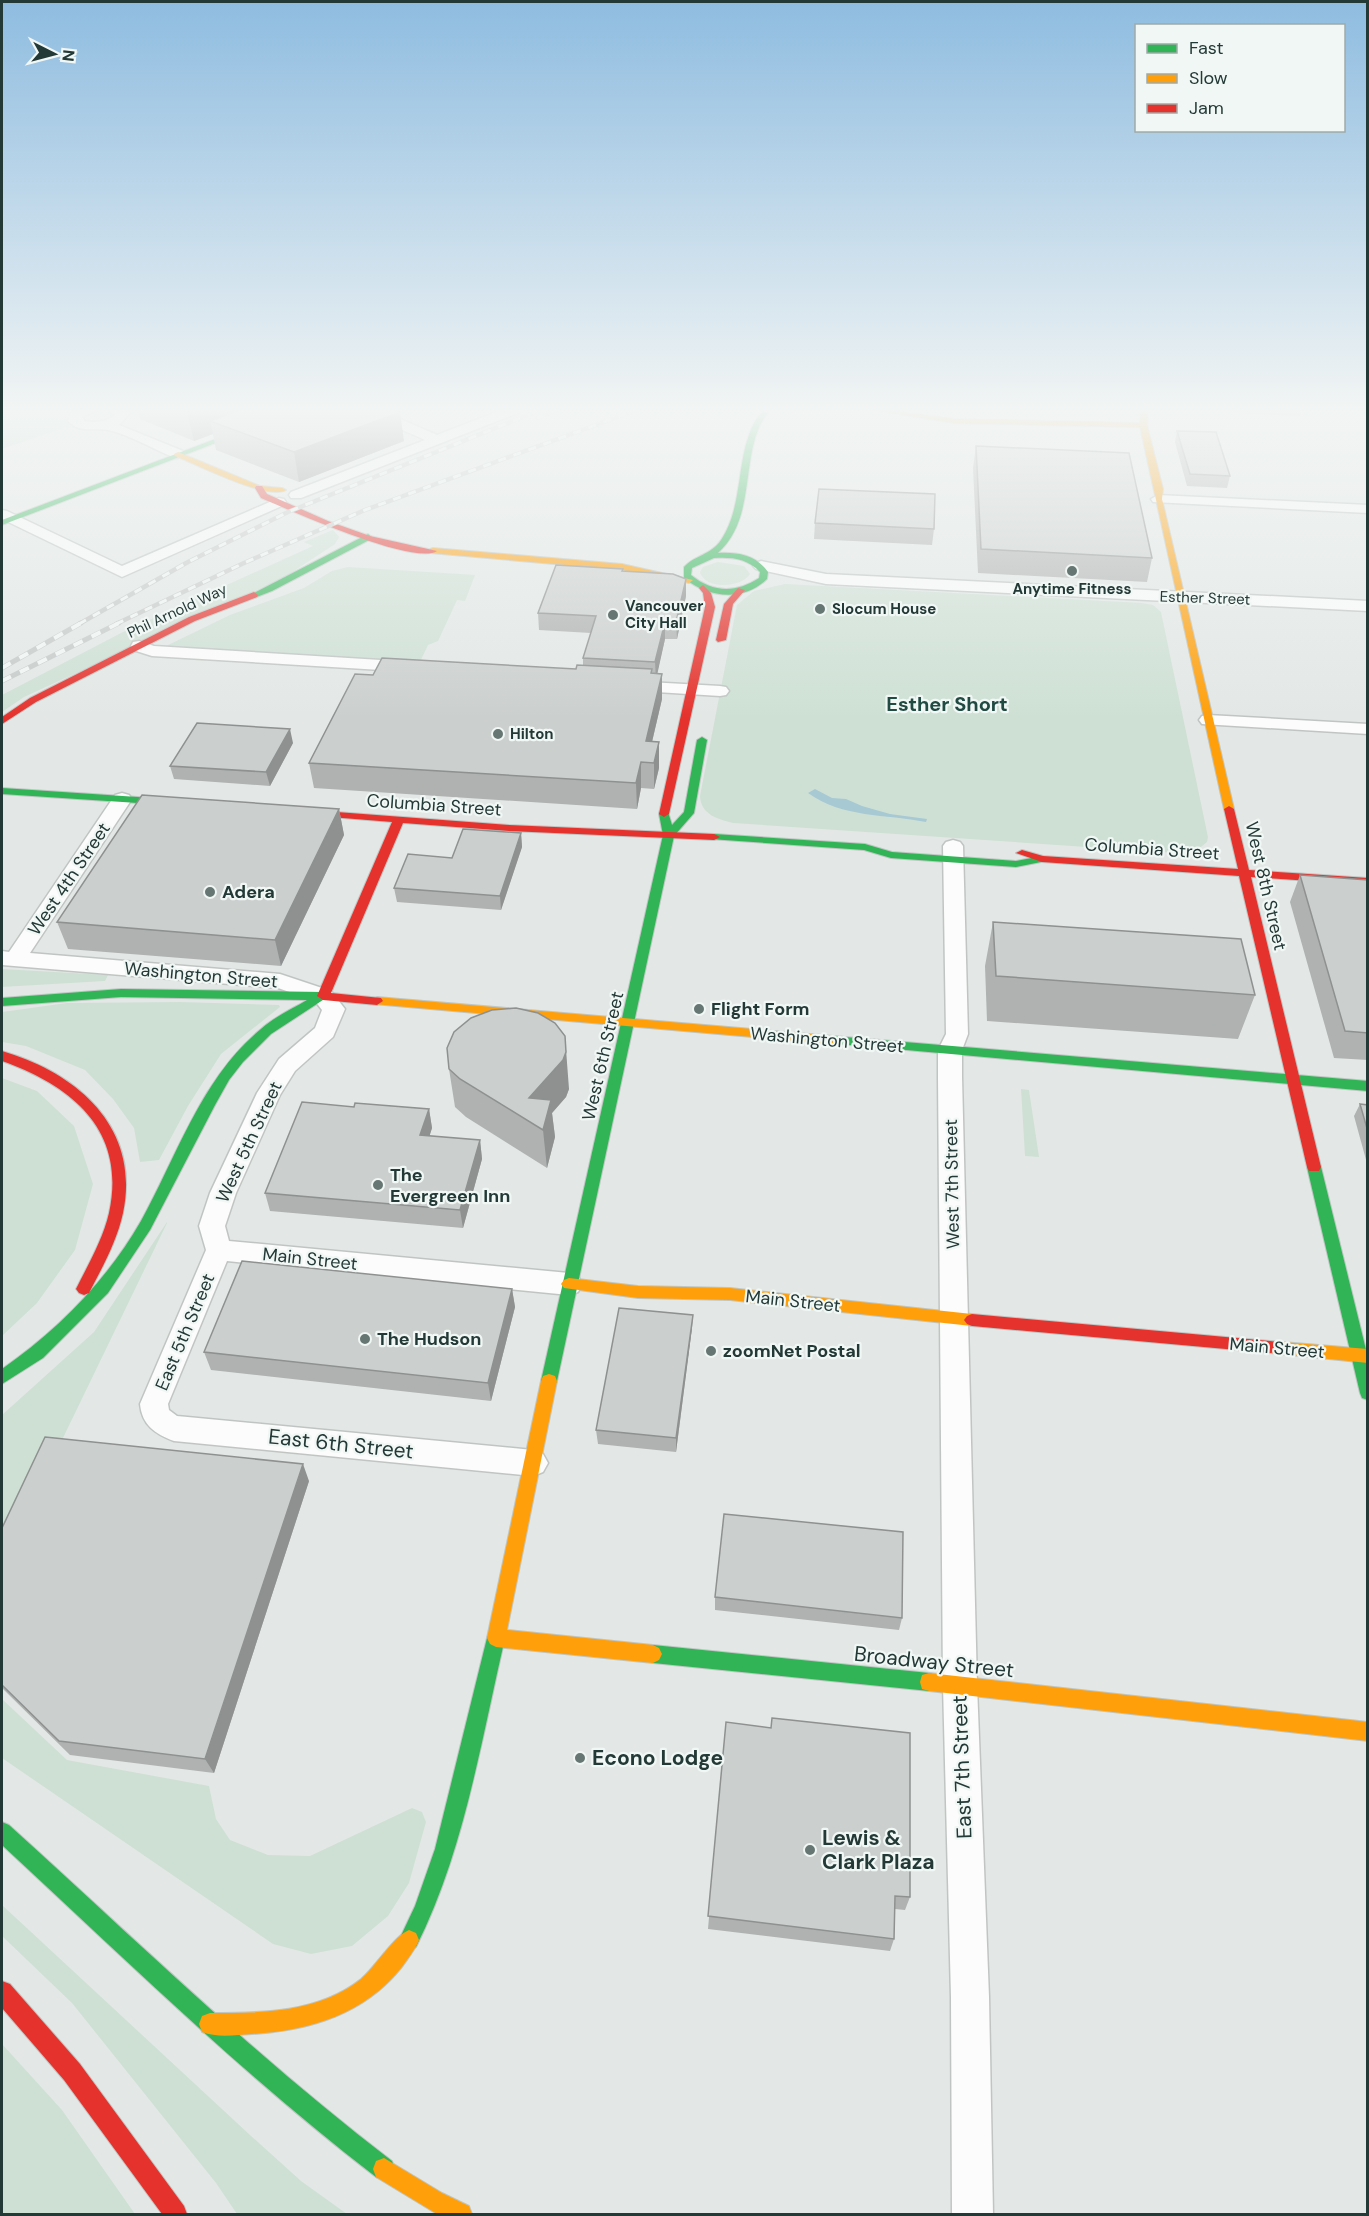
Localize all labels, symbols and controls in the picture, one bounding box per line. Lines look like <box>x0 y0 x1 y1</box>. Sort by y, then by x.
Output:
north arrow <box>24 24 84 84</box>
legend <box>1135 24 1345 132</box>
text: Fast <box>1189 36 1224 60</box>
text: N <box>57 49 79 62</box>
text: Slow <box>1189 66 1228 90</box>
text: Jam <box>1189 96 1224 120</box>
marker: Anytime Fitness <box>1065 564 1079 578</box>
street label: Phil Arnold Way <box>124 579 231 643</box>
place label: Anytime Fitness <box>1012 579 1132 599</box>
street label: Esther Street <box>1159 586 1251 610</box>
place label: Vancouver City Hall <box>625 596 703 633</box>
place label: Slocum House <box>832 599 936 619</box>
marker: Slocum House <box>813 602 827 616</box>
marker: Vancouver City Hall <box>606 608 620 622</box>
district label: Esther Short <box>886 691 1008 717</box>
place label: Hilton <box>510 724 554 744</box>
marker: Hilton <box>491 727 505 741</box>
street label: Columbia Street <box>366 788 502 822</box>
street label: West 4th Street <box>22 818 116 940</box>
street label: West 8th Street <box>1240 819 1292 953</box>
street label: Columbia Street <box>1084 832 1220 866</box>
place label: Adera <box>222 880 275 904</box>
marker: Adera <box>203 885 217 899</box>
street label: Washington Street <box>123 956 279 994</box>
street label: West 6th Street <box>576 989 630 1123</box>
place label: Flight Form <box>711 997 809 1021</box>
marker: Flight Form <box>692 1002 706 1016</box>
street label: Washington Street <box>749 1021 905 1059</box>
street label: West 5th Street <box>210 1077 288 1207</box>
street label: West 7th Street <box>939 1119 965 1249</box>
place label: The Evergreen Inn <box>390 1163 510 1208</box>
marker: The Evergreen Inn <box>371 1178 385 1192</box>
street label: Main Street <box>261 1242 359 1276</box>
street label: East 5th Street <box>150 1270 220 1394</box>
street label: Main Street <box>744 1284 842 1318</box>
place label: The Hudson <box>377 1327 481 1351</box>
marker: The Hudson <box>358 1332 372 1346</box>
street label: Main Street <box>1228 1332 1326 1364</box>
place label: zoomNet Postal <box>723 1339 861 1363</box>
marker: zoomNet Postal <box>704 1344 718 1358</box>
street label: East 6th Street <box>267 1422 415 1466</box>
street label: Broadway Street <box>853 1640 1015 1684</box>
street label: East 7th Street <box>945 1695 979 1839</box>
place label: Econo Lodge <box>592 1744 723 1772</box>
marker: Econo Lodge <box>573 1751 587 1765</box>
place label: Lewis & Clark Plaza <box>822 1824 934 1876</box>
marker: Lewis & Clark Plaza <box>803 1843 817 1857</box>

